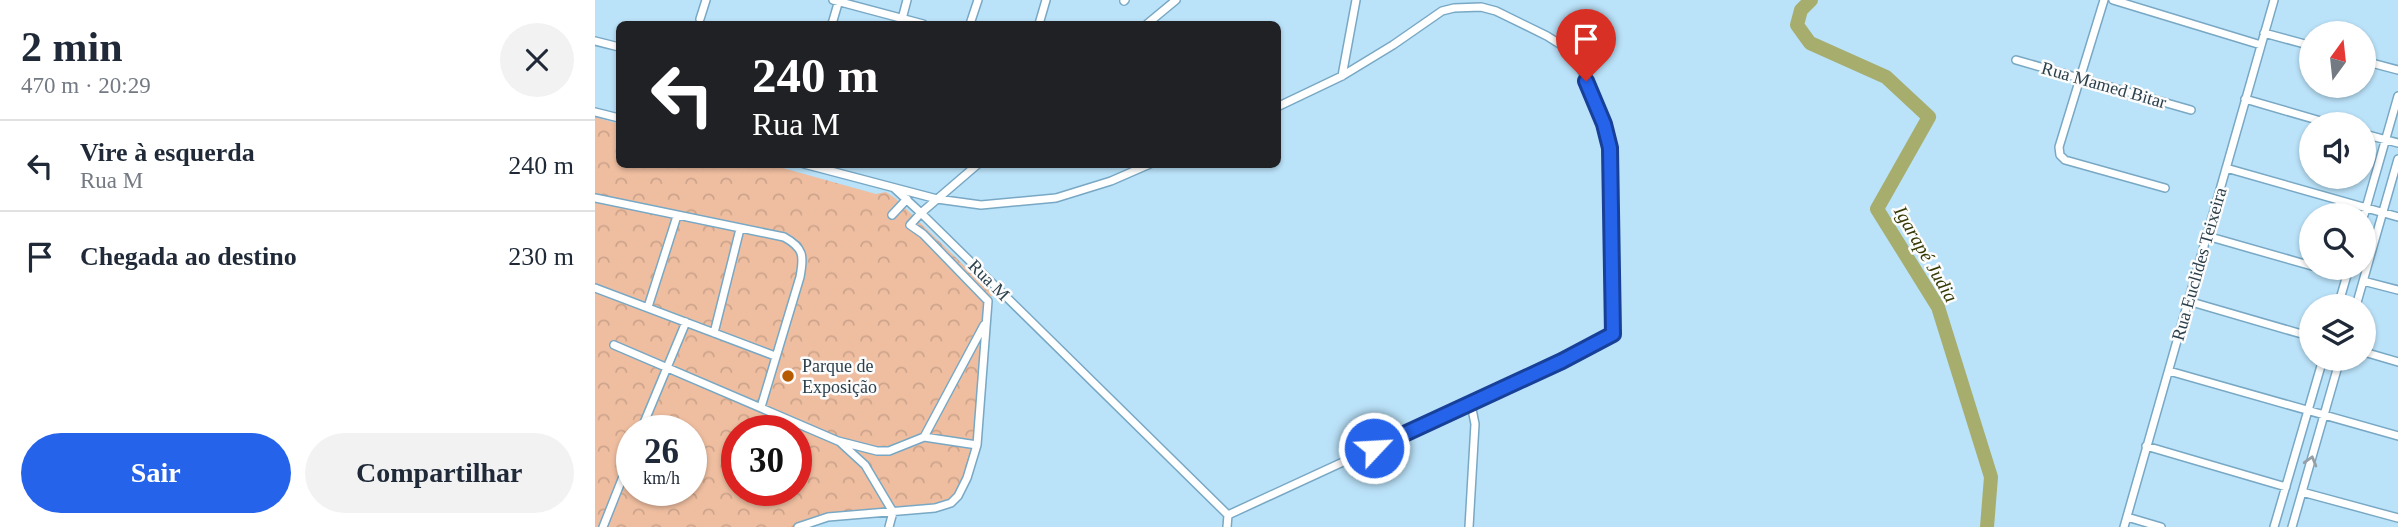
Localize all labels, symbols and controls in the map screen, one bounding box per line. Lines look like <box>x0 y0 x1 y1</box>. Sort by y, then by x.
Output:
pin <box>1556 9 1616 81</box>
icon: arrive <box>1567 20 1605 58</box>
north arrow <box>2299 21 2377 98</box>
map controls <box>2299 21 2376 371</box>
button: close <box>500 23 574 97</box>
text: 2 min <box>21 24 123 70</box>
text: 240 m <box>752 48 879 103</box>
icon: left <box>637 49 728 140</box>
street label: Rua Mamed Bitar <box>2039 58 2169 112</box>
text: 470 m · 20:29 <box>21 73 151 98</box>
text: Rua M <box>752 106 840 142</box>
button: sound <box>2299 112 2376 189</box>
text: Vire à esquerda <box>80 138 255 167</box>
icon: left <box>21 147 59 185</box>
text: 240 m <box>508 151 574 180</box>
text: Rua M <box>80 168 143 193</box>
street label: Rua Euclides Teixeira <box>2168 185 2230 343</box>
water label: Igarapé Judia <box>1890 201 1962 306</box>
button: search <box>2299 203 2376 280</box>
icon: arrive <box>21 238 59 276</box>
text: Chegada ao destino <box>80 242 297 271</box>
text: 230 m <box>508 242 574 271</box>
street label: Rua M <box>964 255 1014 305</box>
button: layers <box>2299 294 2376 371</box>
place label: Parque de Exposição <box>802 356 877 397</box>
marker: Parque de Exposição <box>780 368 796 384</box>
position arrow <box>1337 411 1411 485</box>
speed limit sign: 30 <box>721 415 812 506</box>
text: 26 <box>644 432 679 471</box>
button: Sair <box>21 433 291 513</box>
button: Compartilhar <box>305 433 574 513</box>
one-way arrow <box>2302 456 2317 468</box>
text: km/h <box>643 468 680 488</box>

